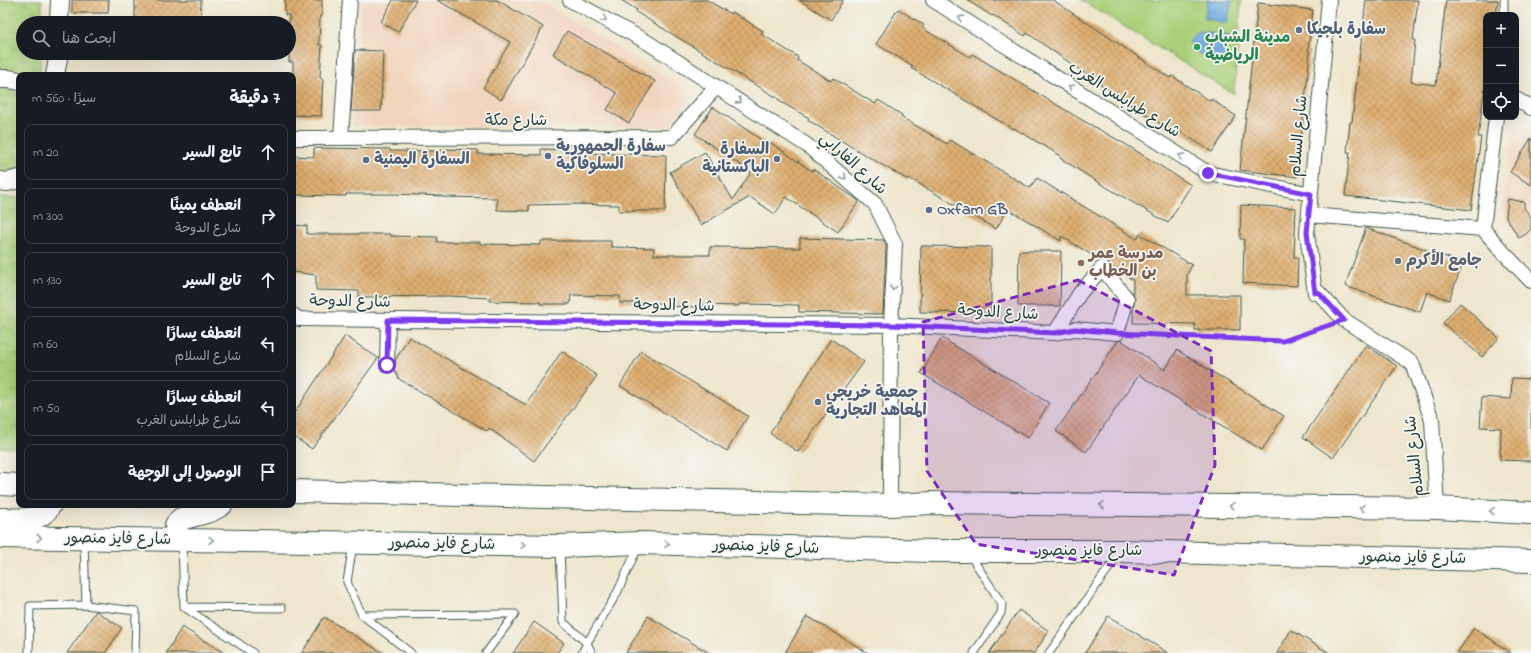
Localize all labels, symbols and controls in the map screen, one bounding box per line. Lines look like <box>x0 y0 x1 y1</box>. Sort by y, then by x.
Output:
map controls <box>1483 12 1519 120</box>
button: + <box>1483 12 1519 48</box>
one-way arrow <box>600 14 607 21</box>
one-way arrow <box>958 15 965 22</box>
search box <box>16 16 296 60</box>
place label: سفارة بلجيكا <box>1307 18 1386 42</box>
marker: سفارة بلجيكا <box>1294 25 1304 35</box>
place label: مدينة الشباب الرياضية <box>1205 26 1290 68</box>
icon: search <box>30 27 52 49</box>
text: ابحث هنا <box>62 28 116 50</box>
marker: مدينة الشباب الرياضية <box>1192 42 1202 52</box>
button: − <box>1483 48 1519 84</box>
street label: شارع طرابلس الغرب <box>1063 56 1185 144</box>
one-way arrow <box>1068 84 1075 92</box>
button: locate <box>1483 84 1519 120</box>
text: 7 دقيقة <box>230 86 280 111</box>
text: سيرًا · 560 m <box>32 89 96 108</box>
street label: شارع السلام <box>1283 94 1315 178</box>
one-way arrow <box>735 97 742 104</box>
street label: شارع مكة <box>485 109 547 133</box>
street label: شارع الفارابي <box>813 127 892 202</box>
place label: سفارة الجمهورية السلوفاكية <box>556 135 666 177</box>
place label: السفارة الباكستانية <box>702 138 769 180</box>
icon: ahead <box>257 141 279 163</box>
text: تابع السير <box>184 142 241 164</box>
text: 20 m <box>33 143 58 162</box>
place label: السفارة اليمنية <box>374 148 470 172</box>
marker: سفارة الجمهورية السلوفاكية <box>543 151 553 161</box>
one-way arrow <box>1178 153 1185 161</box>
marker: السفارة الباكستانية <box>772 154 782 164</box>
marker: السفارة اليمنية <box>361 155 371 165</box>
route end <box>1199 164 1217 182</box>
one-way arrow <box>839 172 847 180</box>
text: انعطف يمينًا <box>170 195 241 217</box>
place label: Oxfam GB <box>937 198 1008 222</box>
icon: right <box>257 205 279 227</box>
marker: Oxfam GB <box>924 205 934 215</box>
text: 300 m <box>33 207 63 226</box>
text: شارع الدوحة <box>175 219 241 238</box>
place label: مدرسة عمر بن الخطاب <box>1087 242 1163 284</box>
place label: جامع الأكرم <box>1406 248 1482 273</box>
marker: جامع الأكرم <box>1393 256 1403 266</box>
marker: مدرسة عمر بن الخطاب <box>1076 258 1086 268</box>
icon: ahead <box>257 269 279 291</box>
text: تابع السير <box>184 270 241 292</box>
text: 130 m <box>33 271 61 290</box>
one-way arrow <box>889 285 897 291</box>
street label: شارع الدوحة <box>309 289 391 315</box>
street label: شارع الدوحة <box>633 293 715 319</box>
street label: شارع الدوحة <box>957 299 1039 327</box>
text: انعطف يسارًا <box>166 323 241 345</box>
icon: left <box>257 333 279 355</box>
text: 60 m <box>33 335 58 354</box>
text: شارع السلام <box>175 347 241 366</box>
route start <box>378 356 396 374</box>
place label: جمعية خريجي المعاهد التجارية <box>826 381 927 423</box>
text: انعطف يسارًا <box>166 387 241 409</box>
icon: left <box>257 397 279 419</box>
marker: جمعية خريجي المعاهد التجارية <box>813 397 823 407</box>
text: 50 m <box>33 399 59 418</box>
text: شارع طرابلس الغرب <box>137 411 241 430</box>
street label: شارع السلام <box>1399 414 1431 498</box>
icon: arrive <box>257 461 279 483</box>
text: الوصول إلى الوجهة <box>128 462 241 484</box>
one-way arrow <box>1099 501 1105 509</box>
one-way arrow <box>1229 502 1235 510</box>
one-way arrow <box>1359 503 1365 512</box>
one-way arrow <box>1489 507 1495 515</box>
street label: شارع فايز منصور <box>63 526 171 552</box>
street label: شارع فايز منصور <box>387 531 495 557</box>
street label: شارع فايز منصور <box>710 533 820 561</box>
one-way arrow <box>36 534 42 542</box>
one-way arrow <box>208 536 214 544</box>
street label: شارع فايز منصور <box>1034 539 1142 563</box>
one-way arrow <box>664 540 670 548</box>
one-way arrow <box>520 541 526 549</box>
street label: شارع فايز منصور <box>1358 545 1466 571</box>

